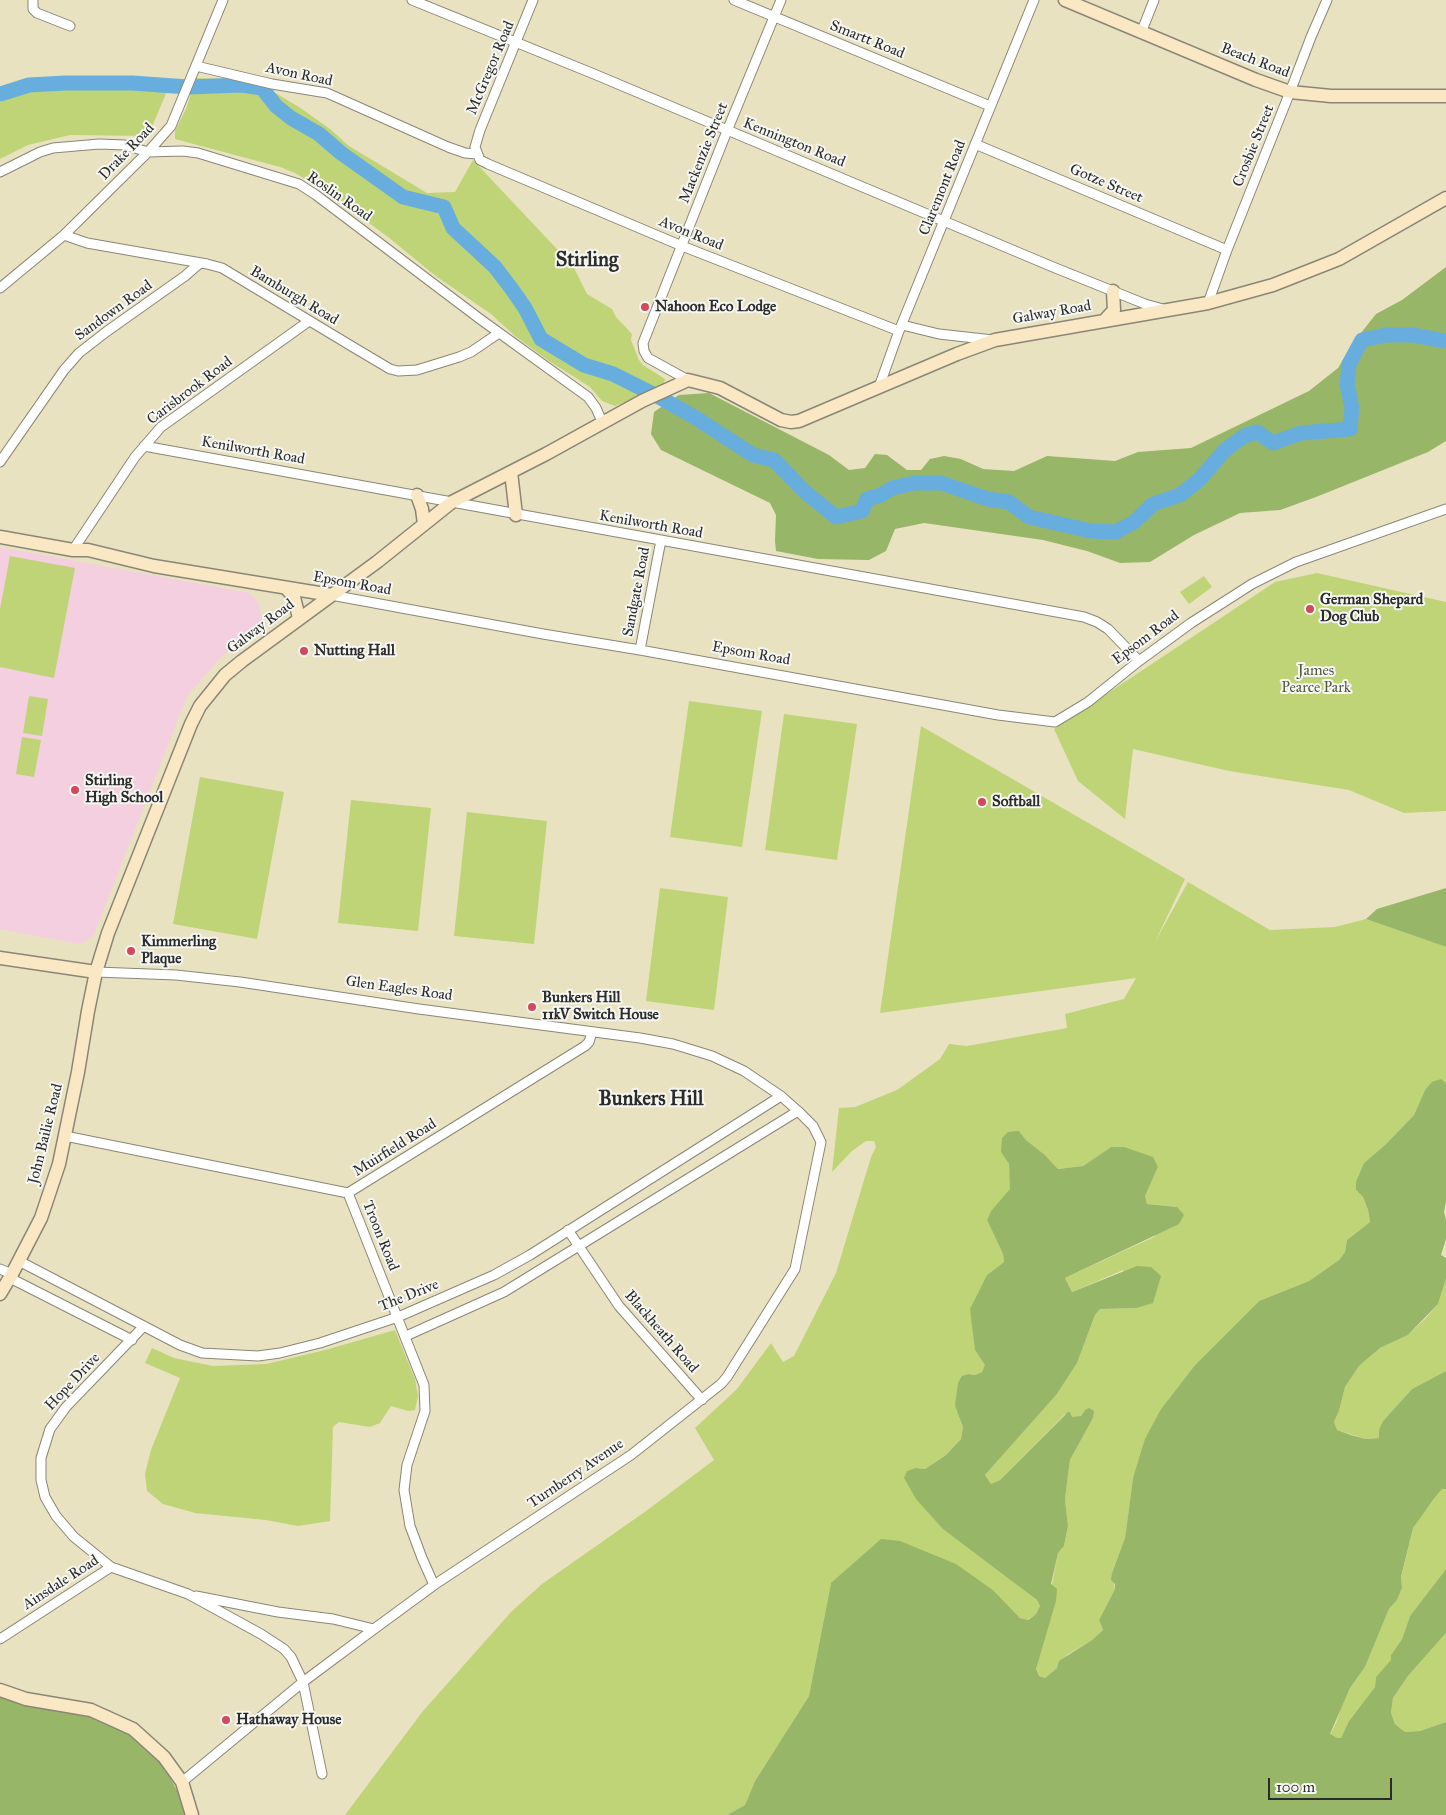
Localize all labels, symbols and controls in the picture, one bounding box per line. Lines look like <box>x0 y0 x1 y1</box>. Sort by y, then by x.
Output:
street label: Smartt Road <box>827 17 907 63</box>
street label: McGregor Road <box>463 19 519 117</box>
street label: Beach Road <box>1218 40 1292 82</box>
street label: Avon Road <box>264 59 334 91</box>
street label: Mackenzie Street <box>676 100 732 206</box>
street label: Crosbie Street <box>1229 102 1279 190</box>
street label: Kennington Road <box>740 114 848 172</box>
street label: Drake Road <box>95 120 159 184</box>
street label: Claremont Road <box>916 138 970 238</box>
street label: Gotze Street <box>1067 161 1145 207</box>
street label: Roslin Road <box>303 168 375 226</box>
street label: Avon Road <box>656 213 726 255</box>
district label: Stirling <box>556 249 618 273</box>
street label: Bamburgh Road <box>246 262 342 330</box>
street label: Sandown Road <box>72 277 156 345</box>
street label: Galway Road <box>1011 297 1093 329</box>
place label: Nahoon Eco Lodge <box>655 298 776 316</box>
marker: Nahoon Eco Lodge <box>639 301 651 313</box>
street label: Carisbrook Road <box>144 353 236 429</box>
street label: Kenilworth Road <box>200 433 306 469</box>
street label: Kenilworth Road <box>598 507 704 543</box>
street label: Sandgate Road <box>620 546 654 638</box>
street label: Epsom Road <box>311 568 393 600</box>
place label: German Shepard Dog Club <box>1320 591 1423 626</box>
street label: Galway Road <box>224 596 298 658</box>
marker: German Shepard Dog Club <box>1304 603 1316 615</box>
street label: Epsom Road <box>1109 607 1183 669</box>
street label: Epsom Road <box>710 638 792 670</box>
place label: Nutting Hall <box>314 642 395 660</box>
marker: Nutting Hall <box>298 645 310 657</box>
park label: James Pearce Park <box>1281 662 1351 697</box>
place label: Stirling High School <box>85 772 163 807</box>
marker: Stirling High School <box>69 784 81 796</box>
place label: Softball <box>992 793 1040 811</box>
marker: Softball <box>976 796 988 808</box>
place label: Kimmerling Plaque <box>141 933 216 968</box>
marker: Kimmerling Plaque <box>125 945 137 957</box>
street label: Glen Eagles Road <box>344 973 454 1005</box>
place label: Bunkers Hill 11kV Switch House <box>542 989 659 1024</box>
marker: Bunkers Hill 11kV Switch House <box>526 1001 538 1013</box>
street label: John Bailie Road <box>25 1082 67 1186</box>
district label: Bunkers Hill <box>599 1088 703 1112</box>
street label: Muirfield Road <box>350 1115 440 1181</box>
street label: Troon Road <box>358 1198 402 1274</box>
street label: The Drive <box>377 1276 441 1316</box>
street label: Blackheath Road <box>620 1287 702 1377</box>
street label: Hope Drive <box>42 1349 104 1415</box>
street label: Turnberry Avenue <box>525 1435 627 1513</box>
street label: Ainsdale Road <box>20 1552 102 1614</box>
place label: Hathaway House <box>236 1711 342 1729</box>
marker: Hathaway House <box>220 1714 232 1726</box>
scale bar <box>1271 1768 1395 1800</box>
text: 100 m <box>1276 1778 1315 1796</box>

